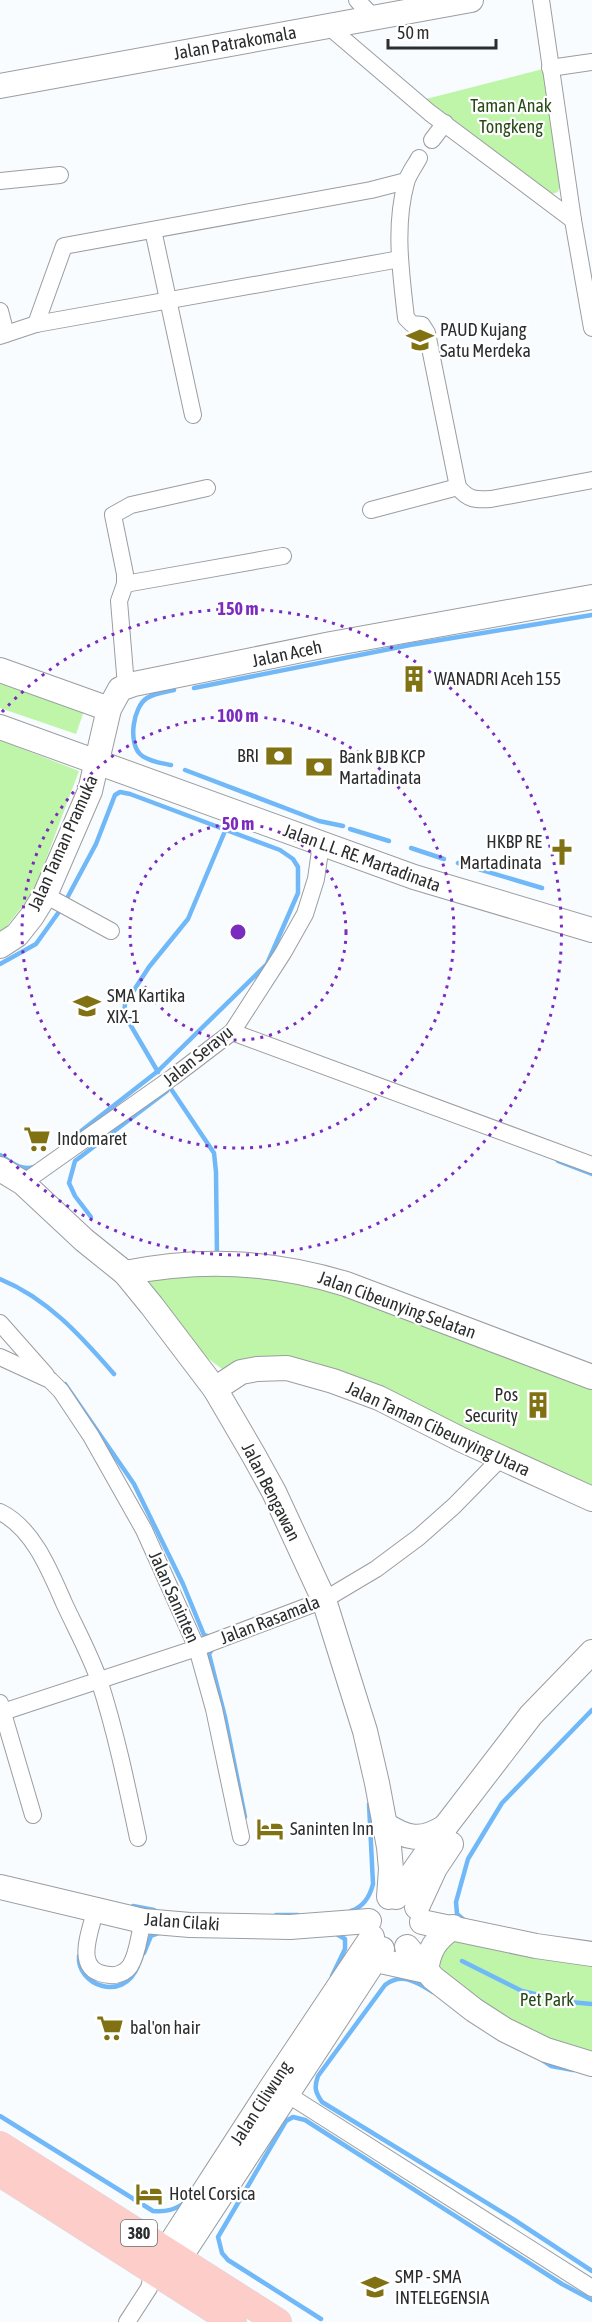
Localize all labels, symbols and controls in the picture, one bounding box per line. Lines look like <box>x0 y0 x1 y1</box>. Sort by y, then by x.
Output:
scale bar <box>388 12 496 50</box>
street label: Jalan Patrakomala <box>172 21 298 64</box>
text: 50 m <box>397 22 429 43</box>
park label: Taman Anak Tongkeng <box>470 95 552 137</box>
place label: PAUD Kujang Satu Merdeka <box>440 319 531 361</box>
school or university icon: PAUD Kujang Satu Merdeka <box>405 325 435 355</box>
text: 150 m <box>218 598 258 619</box>
street label: Jalan Aceh <box>250 636 324 671</box>
building icon: WANADRI Aceh 155 <box>399 664 429 694</box>
place label: WANADRI Aceh 155 <box>434 668 561 689</box>
text: 100 m <box>218 705 258 726</box>
bank icon: BRI <box>264 741 294 771</box>
place label: BRI <box>237 745 259 766</box>
place label: Bank BJB KCP Martadinata <box>339 746 426 788</box>
bank icon: Bank BJB KCP Martadinata <box>304 752 334 782</box>
street label: Jalan Taman Pramuka <box>23 772 102 914</box>
text: 50 m <box>222 813 254 834</box>
street label: Jalan L.L. RE. Martadinata <box>281 819 444 896</box>
place label: HKBP RE Martadinata <box>460 831 542 873</box>
church icon: HKBP RE Martadinata <box>547 837 577 867</box>
centre of rings <box>228 922 248 942</box>
place label: SMA Kartika XIX-1 <box>107 985 185 1027</box>
school or university icon: SMA Kartika XIX-1 <box>72 991 102 1021</box>
street label: Jalan Serayu <box>159 1021 237 1090</box>
supermarket icon: Indomaret <box>22 1124 52 1154</box>
place label: Indomaret <box>57 1128 127 1149</box>
street label: Jalan Cibeunying Selatan <box>315 1266 479 1343</box>
street label: Jalan Taman Cibeunying Utara <box>343 1377 533 1480</box>
place label: Pos Security <box>465 1384 518 1426</box>
building icon: Pos Security <box>523 1390 553 1420</box>
street label: Jalan Bengawan <box>238 1439 305 1544</box>
street label: Jalan Saninten <box>145 1548 204 1646</box>
street label: Jalan Rasamala <box>217 1591 323 1648</box>
hotel icon: Saninten Inn <box>255 1814 285 1844</box>
place label: Saninten Inn <box>290 1818 374 1839</box>
street label: Jalan Cilaki <box>144 1908 220 1935</box>
park label: Pet Park <box>520 1989 574 2010</box>
supermarket icon: bal'on hair <box>95 2013 125 2043</box>
place label: bal'on hair <box>130 2017 201 2038</box>
street label: Jalan Ciliwung <box>226 2057 296 2149</box>
hotel icon: Hotel Corsica <box>134 2179 164 2209</box>
place label: Hotel Corsica <box>169 2183 256 2204</box>
road number: 380 <box>121 2220 157 2246</box>
place label: SMP - SMA INTELEGENSIA <box>395 2266 489 2308</box>
school or university icon: SMP - SMA INTELEGENSIA <box>360 2272 390 2302</box>

